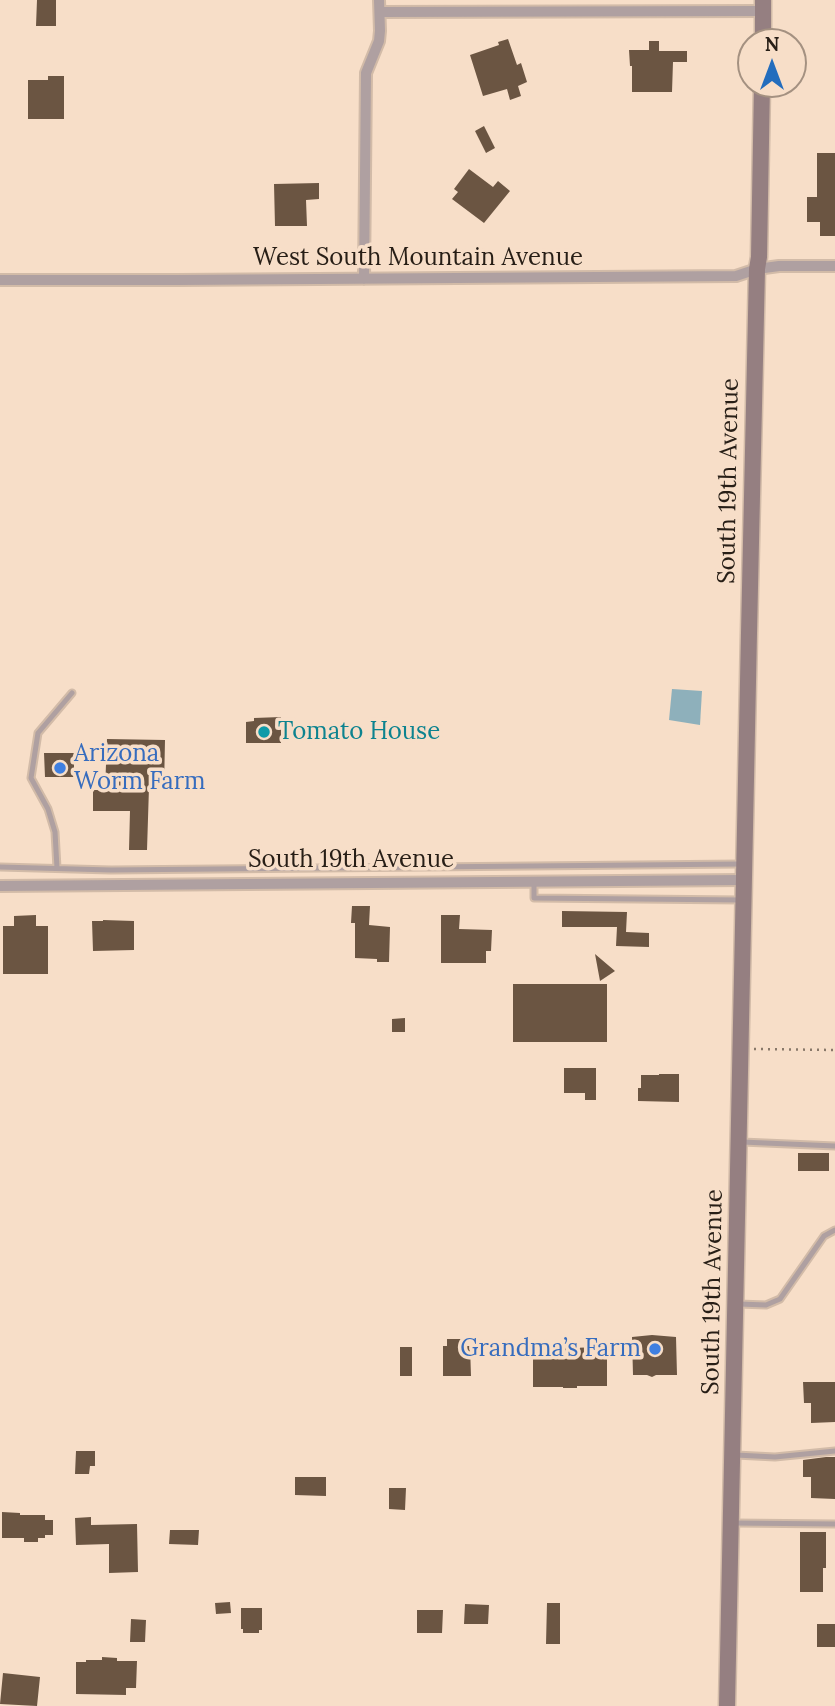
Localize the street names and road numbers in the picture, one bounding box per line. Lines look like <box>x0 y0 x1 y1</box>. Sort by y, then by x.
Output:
street label: West South Mountain Avenue <box>253 244 583 272</box>
street label: South 19th Avenue <box>713 378 745 584</box>
street label: South 19th Avenue <box>248 846 454 874</box>
street label: South 19th Avenue <box>697 1189 729 1395</box>

